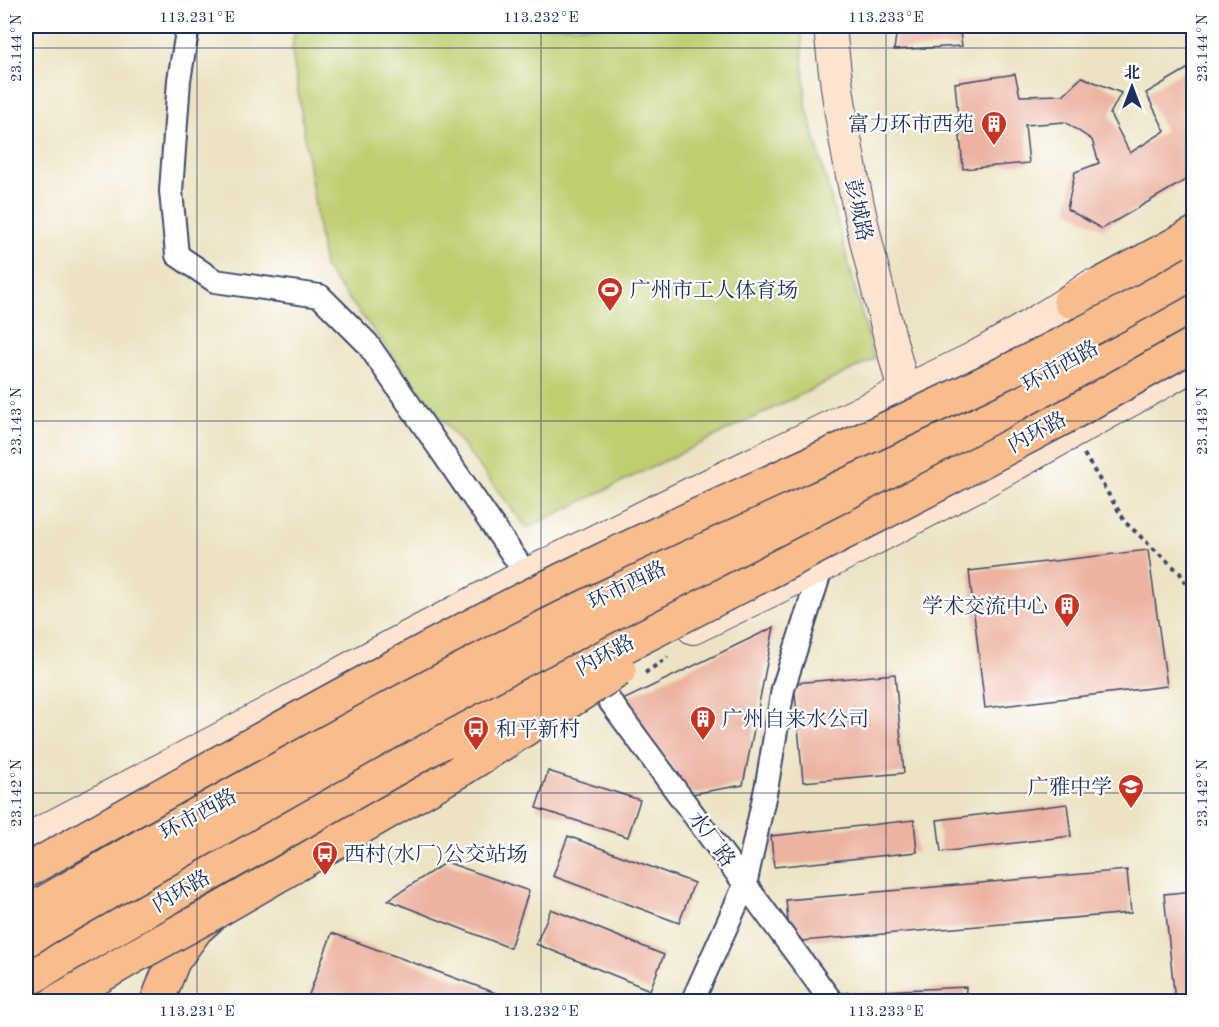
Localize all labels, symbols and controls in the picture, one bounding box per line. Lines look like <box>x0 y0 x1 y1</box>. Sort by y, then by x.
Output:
text: 113.231°E <box>159 11 235 26</box>
text: 113.232°E <box>503 11 579 26</box>
text: 113.233°E <box>848 11 924 26</box>
text: 23.144°N <box>10 14 25 82</box>
text: 23.144°N <box>1196 14 1211 82</box>
north arrow <box>1102 57 1162 117</box>
text: 北 <box>1124 64 1140 82</box>
building icon: 富力环市西苑 <box>979 109 1009 147</box>
place label: 富力环市西苑 <box>848 113 974 136</box>
street label: 彭城路 <box>841 177 876 243</box>
sports icon: 广州市工人体育场 <box>595 275 625 313</box>
place label: 广州市工人体育场 <box>630 279 798 302</box>
street label: 环市西路 <box>1018 336 1103 397</box>
text: 23.143°N <box>10 387 25 455</box>
text: 23.143°N <box>1196 387 1211 455</box>
street label: 内环路 <box>1004 407 1070 457</box>
street label: 环市西路 <box>584 557 670 614</box>
building icon: 学术交流中心 <box>1052 591 1082 629</box>
place label: 学术交流中心 <box>922 595 1048 618</box>
street label: 内环路 <box>572 630 638 680</box>
building icon: 广州自来水公司 <box>688 704 718 742</box>
place label: 广州自来水公司 <box>722 708 869 731</box>
bus stop icon: 和平新村 <box>461 714 491 752</box>
place label: 和平新村 <box>496 718 580 741</box>
text: 23.142°N <box>10 759 25 827</box>
text: 23.142°N <box>1196 759 1211 827</box>
school or university icon: 广雅中学 <box>1116 772 1146 810</box>
place label: 广雅中学 <box>1028 776 1112 799</box>
street label: 环市西路 <box>156 784 241 845</box>
street label: 水厂路 <box>684 807 739 872</box>
bus stop icon: 西村(水厂)公交站场 <box>310 839 340 877</box>
place label: 西村(水厂)公交站场 <box>344 843 528 866</box>
street label: 内环路 <box>148 866 214 917</box>
text: 113.231°E <box>159 1005 235 1020</box>
text: 113.232°E <box>503 1005 579 1020</box>
text: 113.233°E <box>848 1005 924 1020</box>

